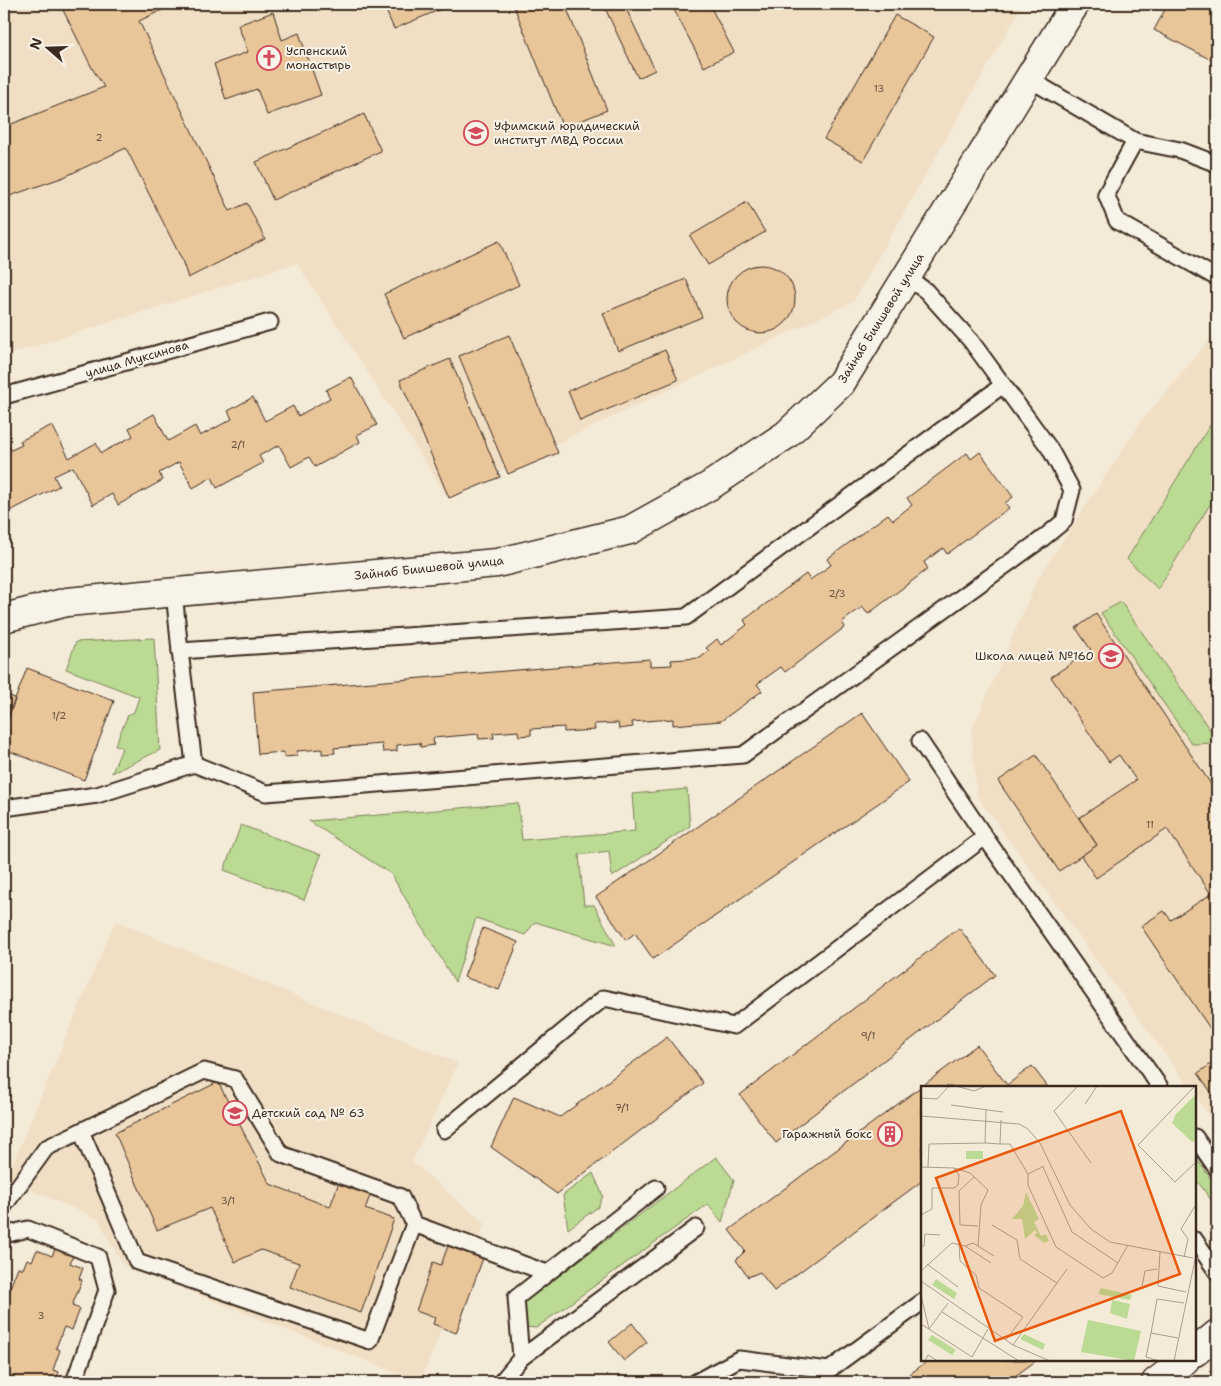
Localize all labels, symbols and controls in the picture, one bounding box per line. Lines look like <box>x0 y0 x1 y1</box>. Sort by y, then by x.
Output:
north arrow <box>22 22 72 72</box>
text: N <box>25 35 46 52</box>
place label: Успенский монастырь <box>286 43 351 73</box>
church icon: Успенский монастырь <box>256 45 282 71</box>
house number: 13 <box>874 82 884 95</box>
place label: Уфимский юридический институт МВД России <box>494 118 640 148</box>
school or university icon: Уфимский юридический институт МВД России <box>463 120 489 146</box>
house number: 2 <box>96 131 103 144</box>
street label: Зайнаб Биишевой улица <box>834 250 928 386</box>
street label: улица Муксинова <box>84 336 191 381</box>
house number: 2/1 <box>231 438 245 451</box>
street label: Зайнаб Биишевой улица <box>353 552 505 584</box>
house number: 2/3 <box>828 587 846 600</box>
school or university icon: Школа лицей №160 <box>1098 643 1124 669</box>
place label: Школа лицей №160 <box>975 648 1094 664</box>
house number: 1/2 <box>52 709 66 722</box>
house number: 11 <box>1146 818 1154 831</box>
house number: 9/1 <box>861 1029 875 1042</box>
inset map <box>921 1086 1196 1361</box>
school or university icon: Детский сад № 63 <box>222 1100 248 1126</box>
house number: 7/1 <box>615 1101 629 1114</box>
place label: Детский сад № 63 <box>252 1105 365 1121</box>
building icon: Гаражный бокс <box>877 1121 903 1147</box>
place label: Гаражный бокс <box>782 1126 872 1142</box>
house number: 3/1 <box>221 1194 235 1207</box>
house number: 3 <box>38 1309 45 1322</box>

